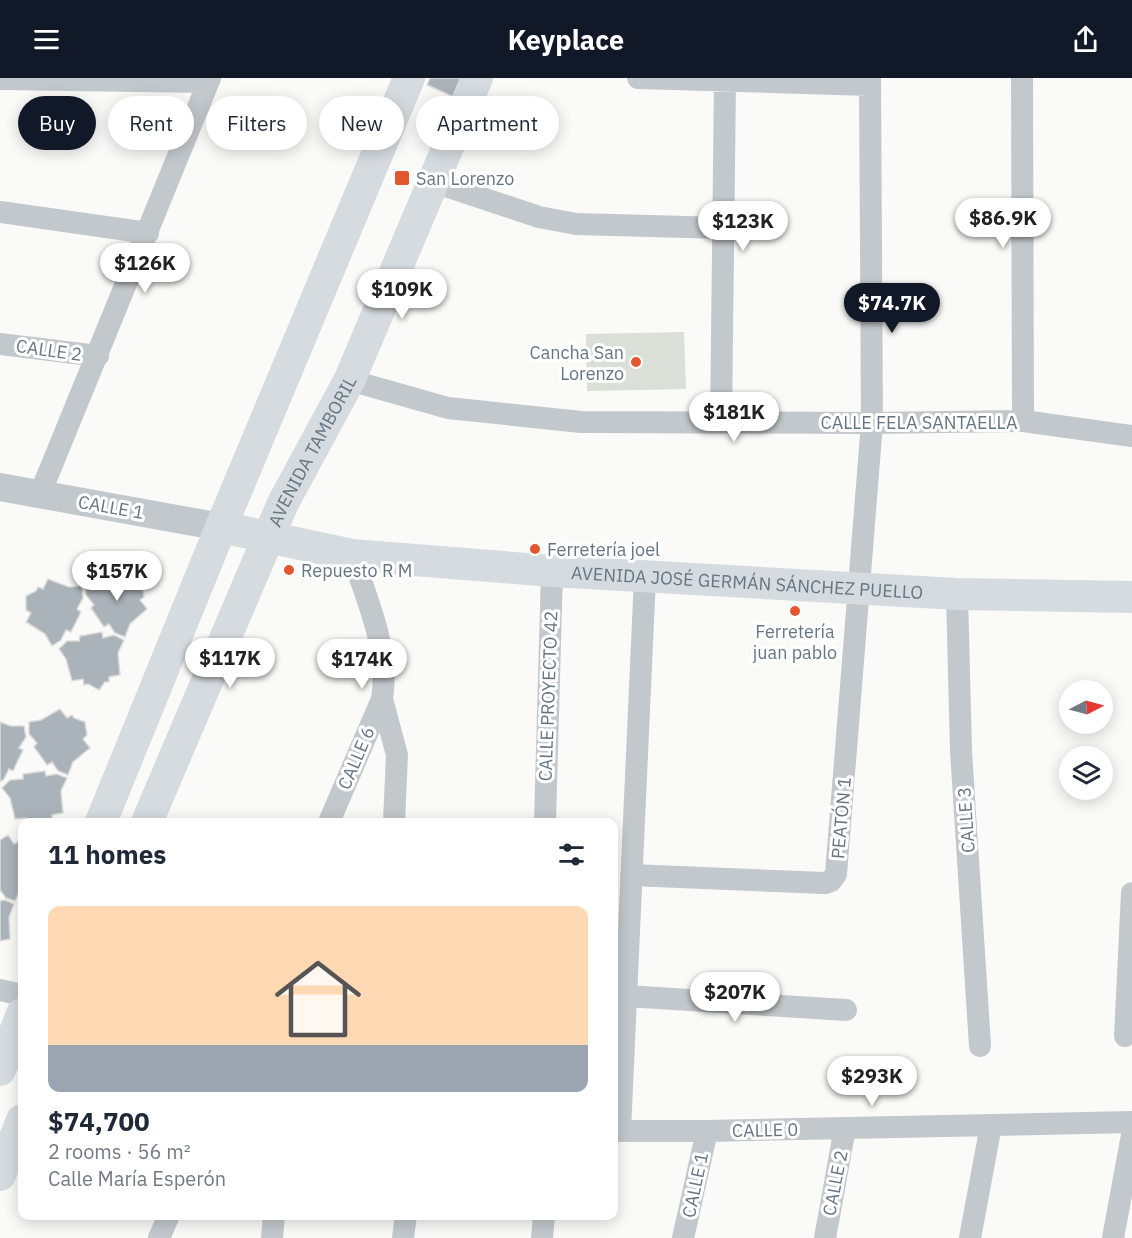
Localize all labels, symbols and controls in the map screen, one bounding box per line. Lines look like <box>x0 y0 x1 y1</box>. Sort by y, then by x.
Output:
text: Keyplace <box>508 22 624 57</box>
icon: menu <box>30 23 63 56</box>
icon: share <box>1069 23 1102 56</box>
chip: Buy <box>18 96 96 150</box>
chip: Rent <box>108 96 194 150</box>
chip: Filters <box>206 96 307 150</box>
chip: New <box>319 96 404 150</box>
chip: Apartment <box>416 96 559 150</box>
place label: San Lorenzo <box>416 167 514 190</box>
marker: San Lorenzo <box>393 169 411 187</box>
pin: $86.9K <box>954 198 1052 249</box>
pin: $123K <box>701 201 785 252</box>
text: $86.9K <box>969 204 1037 231</box>
text: $123K <box>712 207 774 234</box>
pin: $126K <box>103 243 187 294</box>
text: $126K <box>114 249 176 276</box>
pin: $109K <box>360 269 444 320</box>
text: $109K <box>371 275 433 302</box>
pin: $74.7K <box>843 283 941 334</box>
text: $74.7K <box>858 289 926 316</box>
street label: CALLE 2 <box>15 334 83 366</box>
place label: Cancha San Lorenzo <box>530 341 624 385</box>
marker: Cancha San Lorenzo <box>629 355 643 369</box>
street label: AVENIDA TAMBORIL <box>263 372 361 530</box>
pin: $181K <box>692 392 776 443</box>
text: $181K <box>703 398 765 425</box>
street label: CALLE FELA SANTAELLA <box>821 411 1018 434</box>
street label: CALLE 1 <box>76 490 146 524</box>
place label: Ferretería joel <box>547 538 660 561</box>
marker: Ferretería joel <box>528 542 542 556</box>
pin: $157K <box>75 551 159 602</box>
text: $157K <box>86 557 148 584</box>
place label: Repuesto R M <box>301 559 412 582</box>
street label: AVENIDA JOSÉ GERMÁN SÁNCHEZ PUELLO <box>570 561 924 604</box>
marker: Repuesto R M <box>282 563 296 577</box>
marker: Ferretería juan pablo <box>788 604 802 618</box>
street label: CALLE PROYECTO 42 <box>534 610 562 782</box>
place label: Ferretería juan pablo <box>753 620 837 664</box>
pin: $117K <box>188 638 272 689</box>
pin: $174K <box>320 639 404 690</box>
text: $117K <box>199 644 261 671</box>
text: $174K <box>331 645 393 672</box>
north arrow <box>1059 680 1113 734</box>
map controls <box>1059 680 1113 800</box>
street label: CALLE 6 <box>332 723 380 793</box>
button: layers <box>1059 746 1113 800</box>
street label: PEATÓN 1 <box>826 776 856 860</box>
street label: CALLE 3 <box>952 786 980 854</box>
text: 11 homes <box>48 837 166 871</box>
icon: filters <box>555 838 588 871</box>
icon: home <box>264 945 372 1053</box>
pin: $207K <box>693 972 777 1023</box>
text: $207K <box>704 978 766 1005</box>
pin: $293K <box>830 1056 914 1107</box>
text: $293K <box>841 1062 903 1089</box>
text: $74,700 <box>48 1104 150 1138</box>
street label: CALLE 0 <box>732 1118 798 1142</box>
text: 2 rooms · 56 m² <box>48 1138 191 1165</box>
street label: CALLE 2 <box>817 1148 853 1218</box>
street label: CALLE 1 <box>677 1150 713 1220</box>
text: Calle María Esperón <box>48 1165 226 1192</box>

